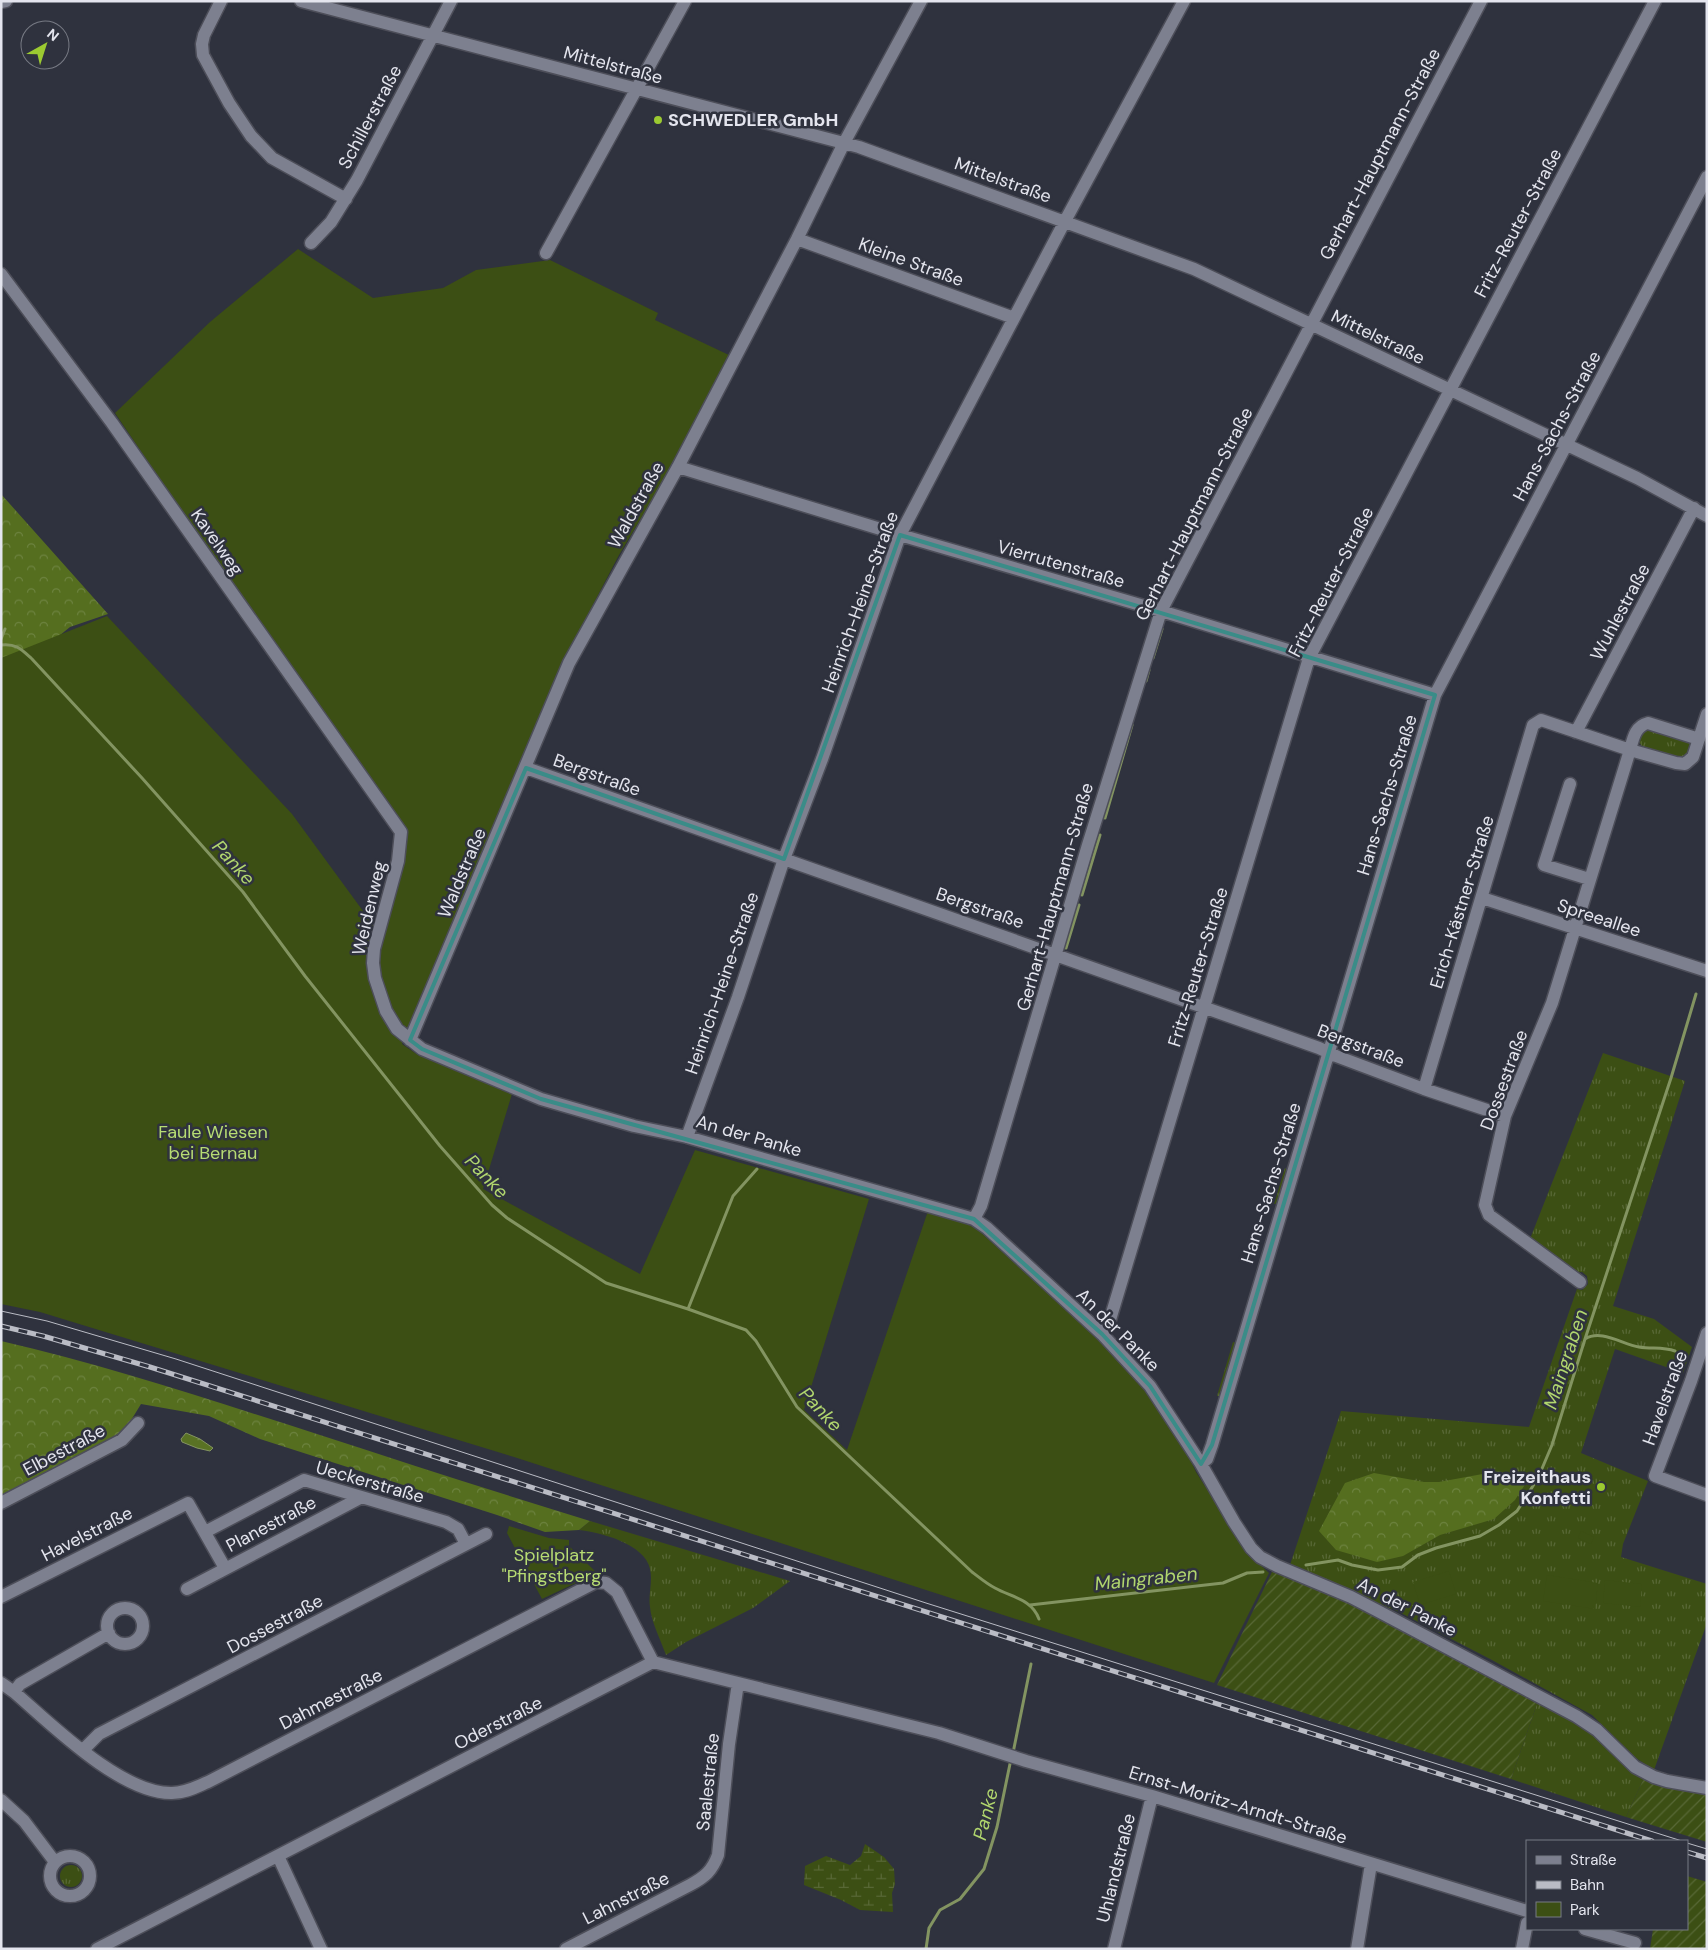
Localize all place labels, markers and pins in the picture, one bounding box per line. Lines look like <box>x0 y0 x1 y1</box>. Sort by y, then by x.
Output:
place label: SCHWEDLER GmbH <box>668 108 838 132</box>
marker: SCHWEDLER GmbH <box>652 114 664 126</box>
place label: Freizeithaus Konfetti <box>1483 1465 1591 1510</box>
marker: Freizeithaus Konfetti <box>1595 1481 1607 1493</box>

